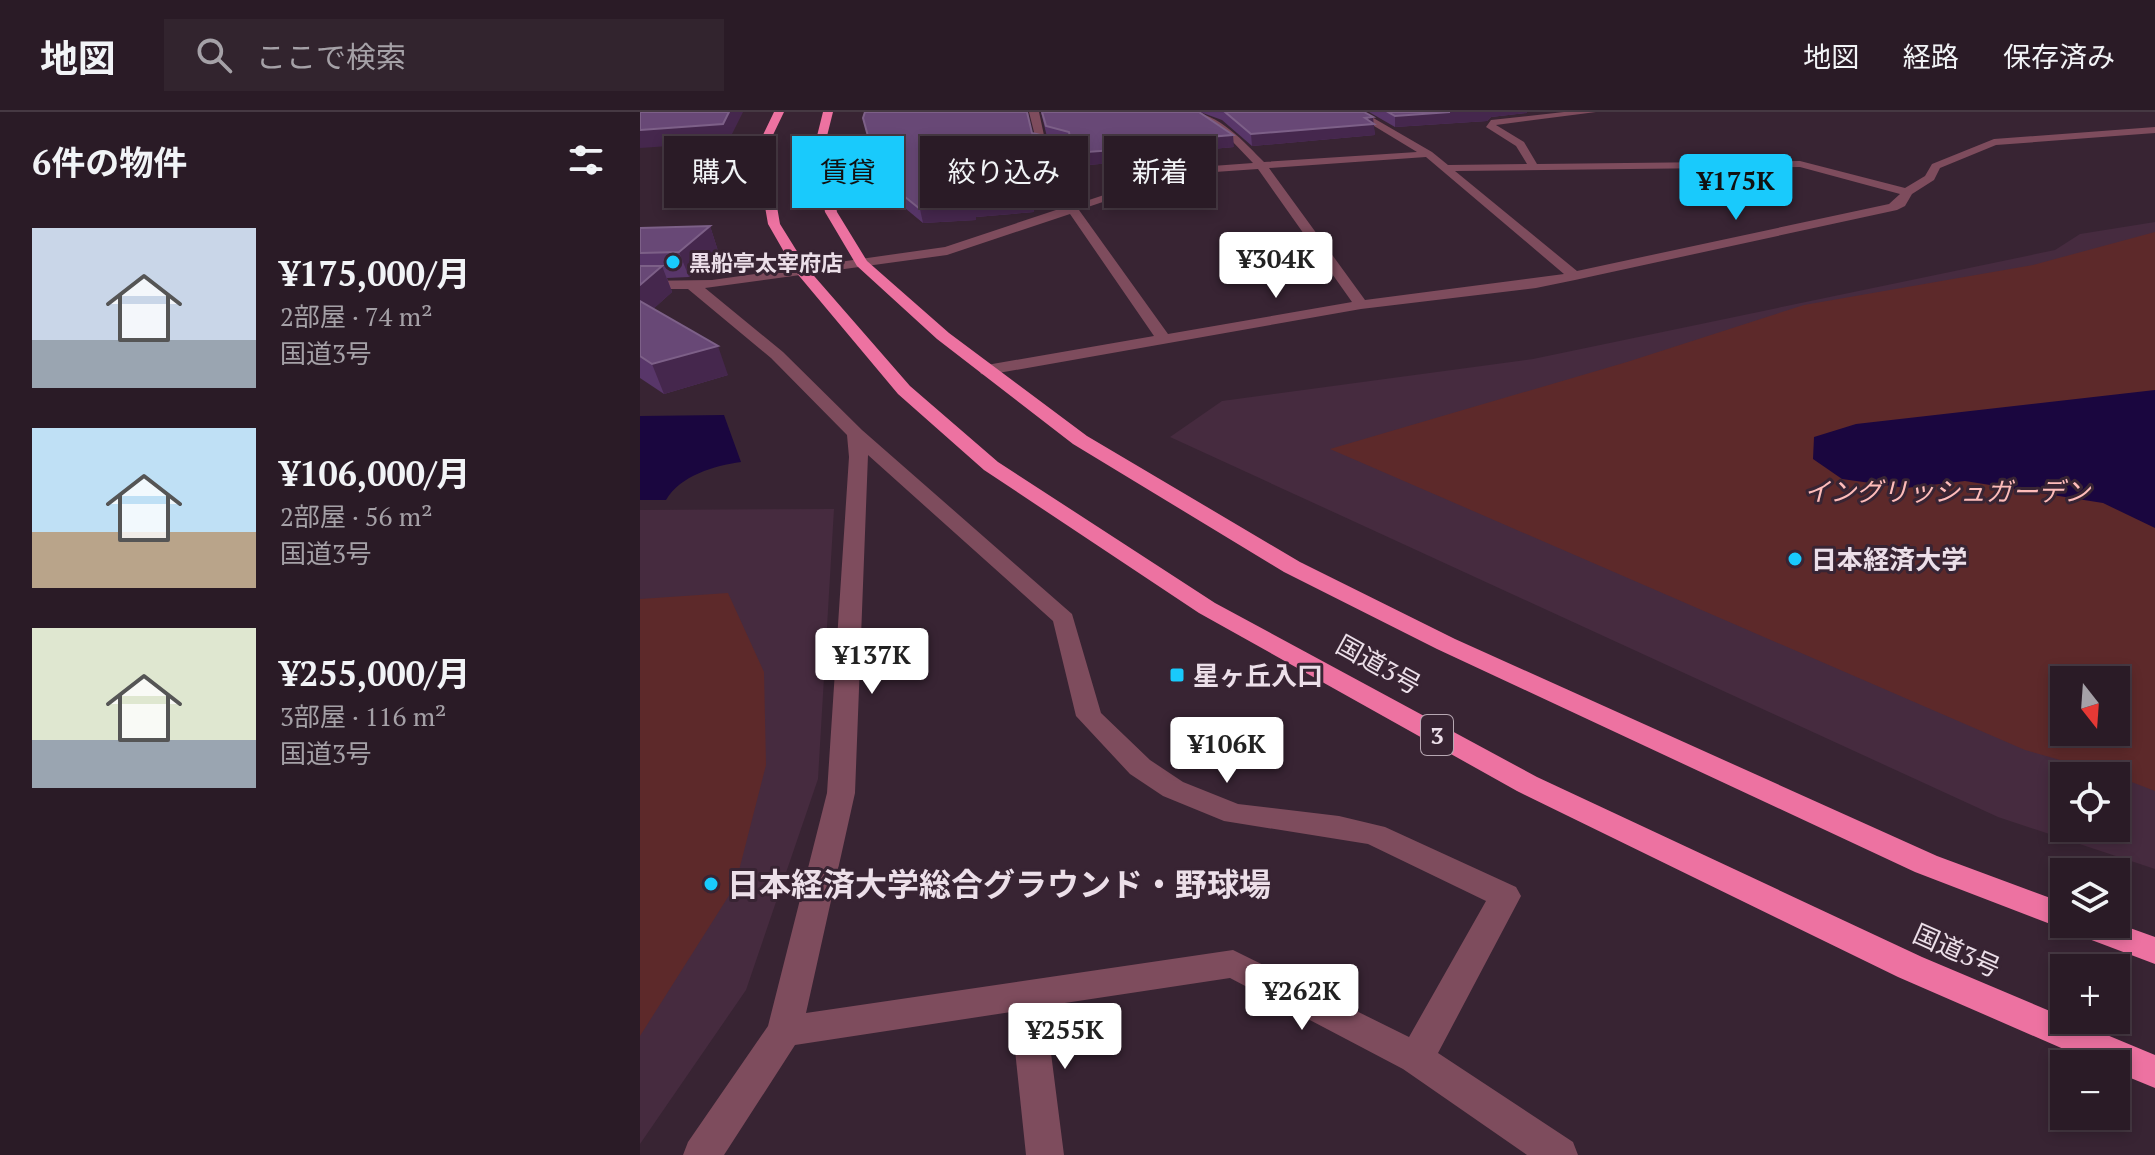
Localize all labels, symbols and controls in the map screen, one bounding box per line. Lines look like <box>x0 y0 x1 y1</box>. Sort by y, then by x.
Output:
search box <box>164 19 724 91</box>
text: 地図 <box>40 33 116 83</box>
icon: search <box>192 33 236 77</box>
text: ここで検索 <box>256 37 406 77</box>
text: 地図 <box>1803 38 1859 75</box>
text: 経路 <box>1903 38 1959 75</box>
text: 保存済み <box>2003 38 2115 75</box>
chip: 購入 <box>664 136 776 208</box>
chip: 賃貸 <box>792 136 904 208</box>
chip: 絞り込み <box>920 136 1088 208</box>
chip: 新着 <box>1104 136 1216 208</box>
icon: filters <box>564 138 608 182</box>
text: 6件の物件 <box>32 140 187 185</box>
pin: ¥175K <box>1680 154 1792 222</box>
text: ¥175K <box>1697 163 1775 197</box>
pin: ¥304K <box>1220 232 1332 300</box>
text: ¥304K <box>1237 241 1315 275</box>
place label: 黒船亭太宰府店 <box>689 248 843 277</box>
text: ¥175,000/月 <box>280 251 471 296</box>
marker: 黒船亭太宰府店 <box>664 253 682 271</box>
icon: home <box>96 260 192 356</box>
text: 2部屋 · 74 m² <box>280 299 432 333</box>
text: 国道3号 <box>280 336 372 370</box>
text: ¥106,000/月 <box>280 451 471 496</box>
icon: home <box>96 460 192 556</box>
park label: イングリッシュガーデン <box>1804 474 2092 508</box>
text: 2部屋 · 56 m² <box>280 499 432 533</box>
text: 国道3号 <box>280 536 372 570</box>
place label: 日本経済大学 <box>1811 542 1967 576</box>
marker: 日本経済大学 <box>1786 550 1804 568</box>
street label: 国道3号 <box>1331 627 1427 701</box>
pin: ¥137K <box>816 628 928 696</box>
text: ¥137K <box>833 637 911 671</box>
text: ¥255,000/月 <box>280 651 471 696</box>
place label: 星ヶ丘入口 <box>1193 658 1323 692</box>
icon: home <box>96 660 192 756</box>
marker: 星ヶ丘入口 <box>1168 666 1186 684</box>
north arrow <box>2050 666 2130 746</box>
map controls <box>2050 666 2130 1130</box>
text: 3部屋 · 116 m² <box>280 699 446 733</box>
road number: 3 <box>1421 715 1453 755</box>
pin: ¥106K <box>1171 717 1283 785</box>
text: ¥106K <box>1188 726 1266 760</box>
text: 国道3号 <box>280 736 372 770</box>
button: locate <box>2050 762 2130 842</box>
button: layers <box>2050 858 2130 938</box>
place label: 日本経済大学総合グラウンド・野球場 <box>727 863 1271 905</box>
marker: 日本経済大学総合グラウンド・野球場 <box>702 875 720 893</box>
street label: 国道3号 <box>1908 916 2006 984</box>
button: + <box>2050 954 2130 1034</box>
pin: ¥262K <box>1246 964 1358 1032</box>
text: ¥262K <box>1263 973 1341 1007</box>
pin: ¥255K <box>1009 1003 1121 1071</box>
text: ¥255K <box>1026 1012 1104 1046</box>
button: − <box>2050 1050 2130 1130</box>

